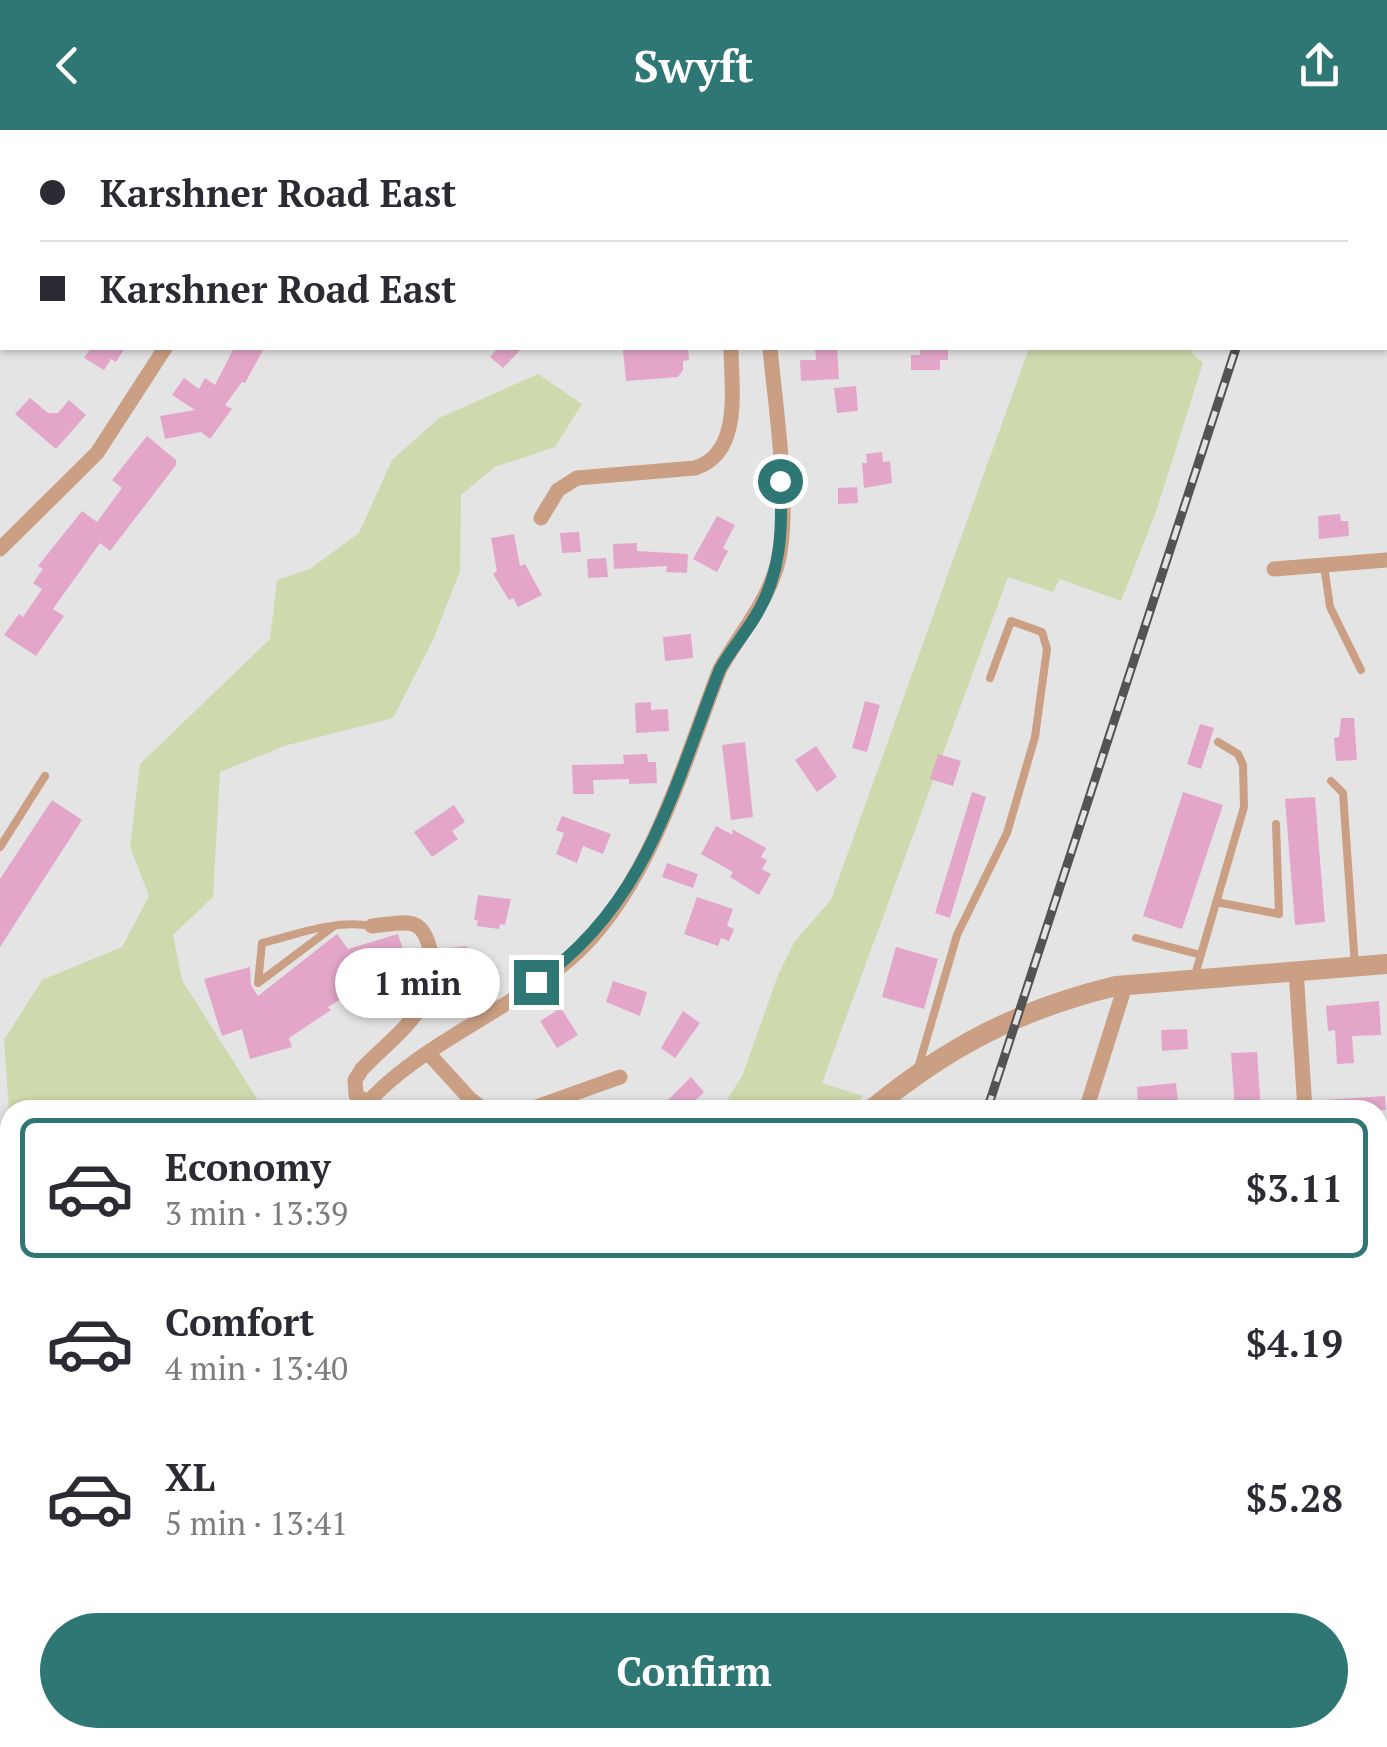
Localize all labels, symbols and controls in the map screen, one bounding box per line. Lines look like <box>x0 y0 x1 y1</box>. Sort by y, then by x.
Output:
text: Swyft <box>634 35 753 95</box>
icon: back <box>40 38 95 93</box>
icon: share <box>1292 38 1347 93</box>
text: Karshner Road East <box>100 168 456 218</box>
text: Karshner Road East <box>100 264 456 314</box>
route start <box>758 459 803 504</box>
callout: 1 min <box>336 947 501 1017</box>
route end <box>514 960 559 1005</box>
text: 1 min <box>374 962 461 1004</box>
text: Economy <box>165 1142 331 1192</box>
icon: car <box>45 1143 135 1233</box>
text: $3.11 <box>1246 1163 1343 1213</box>
text: 3 min · 13:39 <box>165 1192 348 1234</box>
text: Comfort <box>165 1297 314 1347</box>
icon: car <box>45 1298 135 1388</box>
text: $4.19 <box>1246 1318 1343 1368</box>
text: 4 min · 13:40 <box>165 1347 348 1389</box>
text: XL <box>165 1452 215 1502</box>
icon: car <box>45 1453 135 1543</box>
text: $5.28 <box>1246 1473 1343 1523</box>
text: 5 min · 13:41 <box>165 1502 348 1544</box>
button: Confirm <box>40 1613 1348 1728</box>

